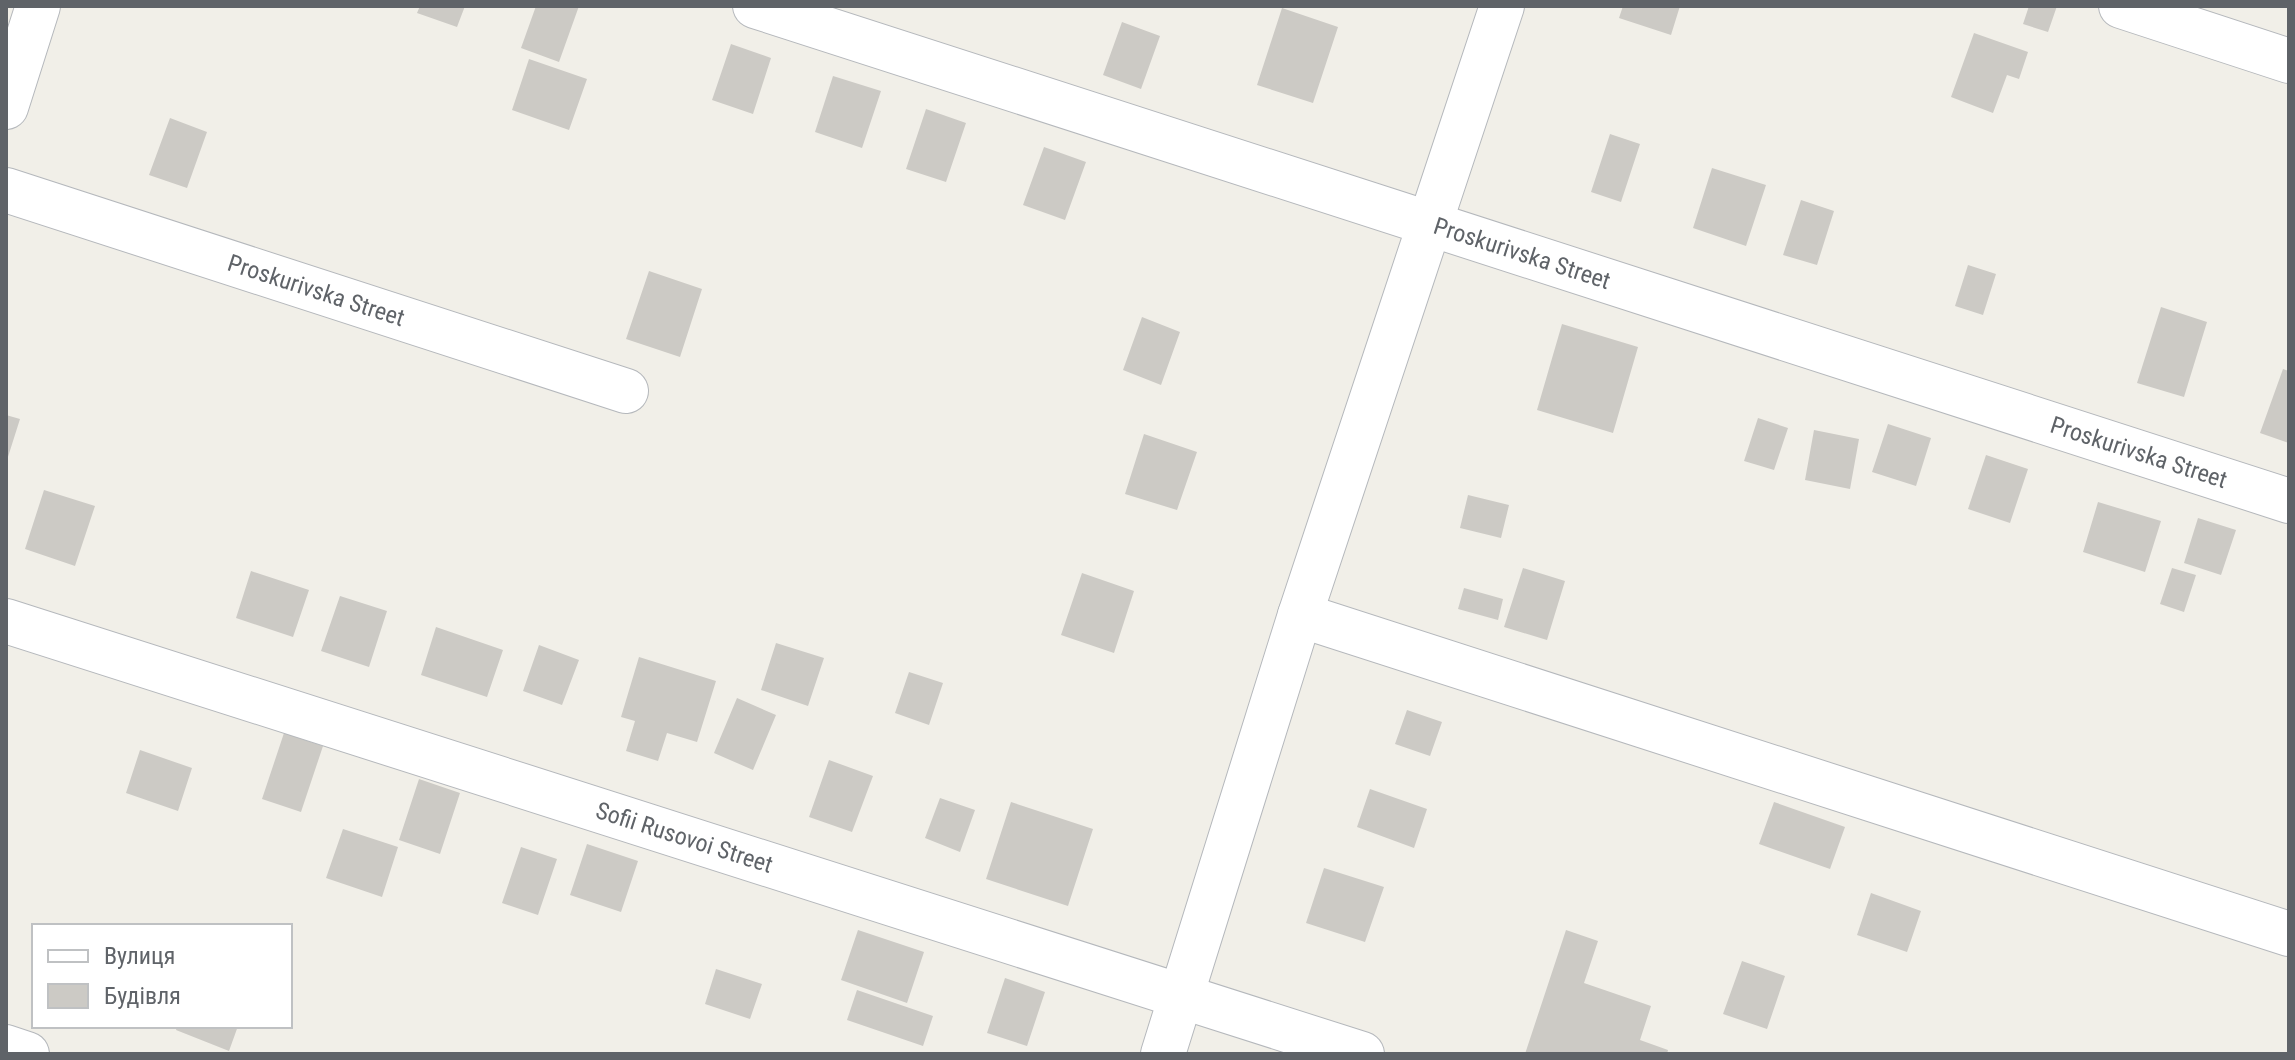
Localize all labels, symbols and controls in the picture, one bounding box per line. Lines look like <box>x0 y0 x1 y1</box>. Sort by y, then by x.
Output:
street label: Proskurivska Street <box>1430 212 1614 295</box>
street label: Proskurivska Street <box>224 249 408 332</box>
street label: Proskurivska Street <box>2047 411 2231 494</box>
street label: Sofii Rusovoi Street <box>592 796 776 879</box>
legend <box>32 924 292 1028</box>
text: Вулиця <box>104 942 175 970</box>
text: Будівля <box>104 982 181 1010</box>

